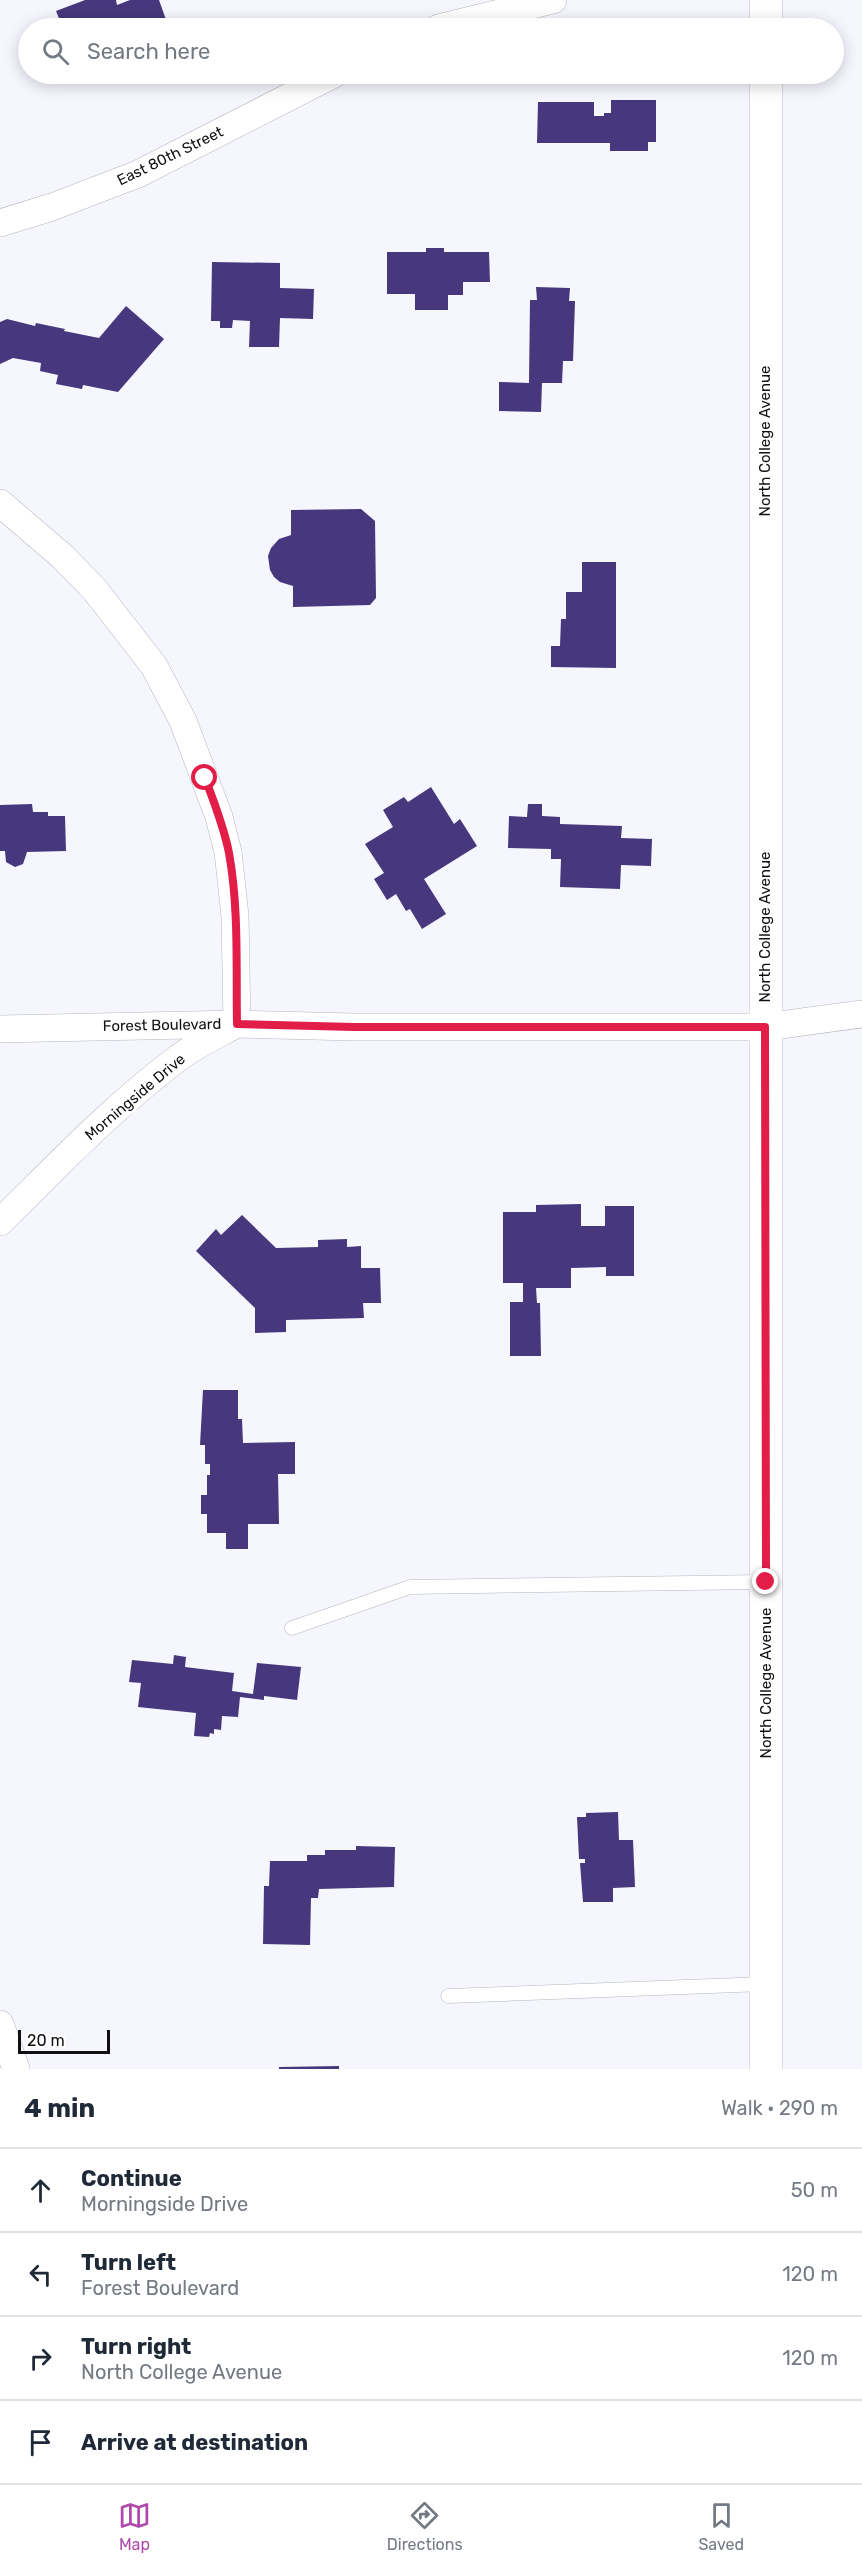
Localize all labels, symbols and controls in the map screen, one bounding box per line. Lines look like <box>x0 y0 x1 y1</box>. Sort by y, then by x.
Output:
search box <box>18 18 844 84</box>
icon: search <box>39 35 72 68</box>
text: Search here <box>87 38 210 65</box>
street label: East 80th Street <box>114 123 226 189</box>
street label: North College Avenue <box>756 366 774 516</box>
route start <box>191 764 217 790</box>
street label: North College Avenue <box>756 852 774 1002</box>
street label: Forest Boulevard <box>103 1015 221 1035</box>
street label: Morningside Drive <box>81 1050 189 1144</box>
route end <box>752 1568 778 1594</box>
street label: North College Avenue <box>757 1608 775 1758</box>
scale bar <box>18 2027 110 2054</box>
text: 20 m <box>27 2031 65 2050</box>
text: 4 min <box>24 2093 95 2124</box>
text: Walk · 290 m <box>721 2096 838 2120</box>
text: Continue <box>81 2165 182 2192</box>
icon: ahead <box>24 2174 57 2207</box>
text: 50 m <box>791 2178 838 2202</box>
text: Morningside Drive <box>81 2192 248 2216</box>
text: Turn left <box>81 2249 176 2276</box>
icon: left <box>24 2258 57 2291</box>
text: 120 m <box>782 2262 838 2286</box>
text: Forest Boulevard <box>81 2276 239 2300</box>
text: Turn right <box>81 2333 191 2360</box>
icon: right <box>24 2342 57 2375</box>
text: 120 m <box>782 2346 838 2370</box>
text: North College Avenue <box>81 2360 282 2384</box>
icon: arrive <box>24 2426 57 2459</box>
text: Arrive at destination <box>81 2429 308 2456</box>
tab: Map <box>118 2499 151 2554</box>
tab: Directions <box>387 2499 463 2554</box>
tab: Saved <box>698 2499 744 2554</box>

